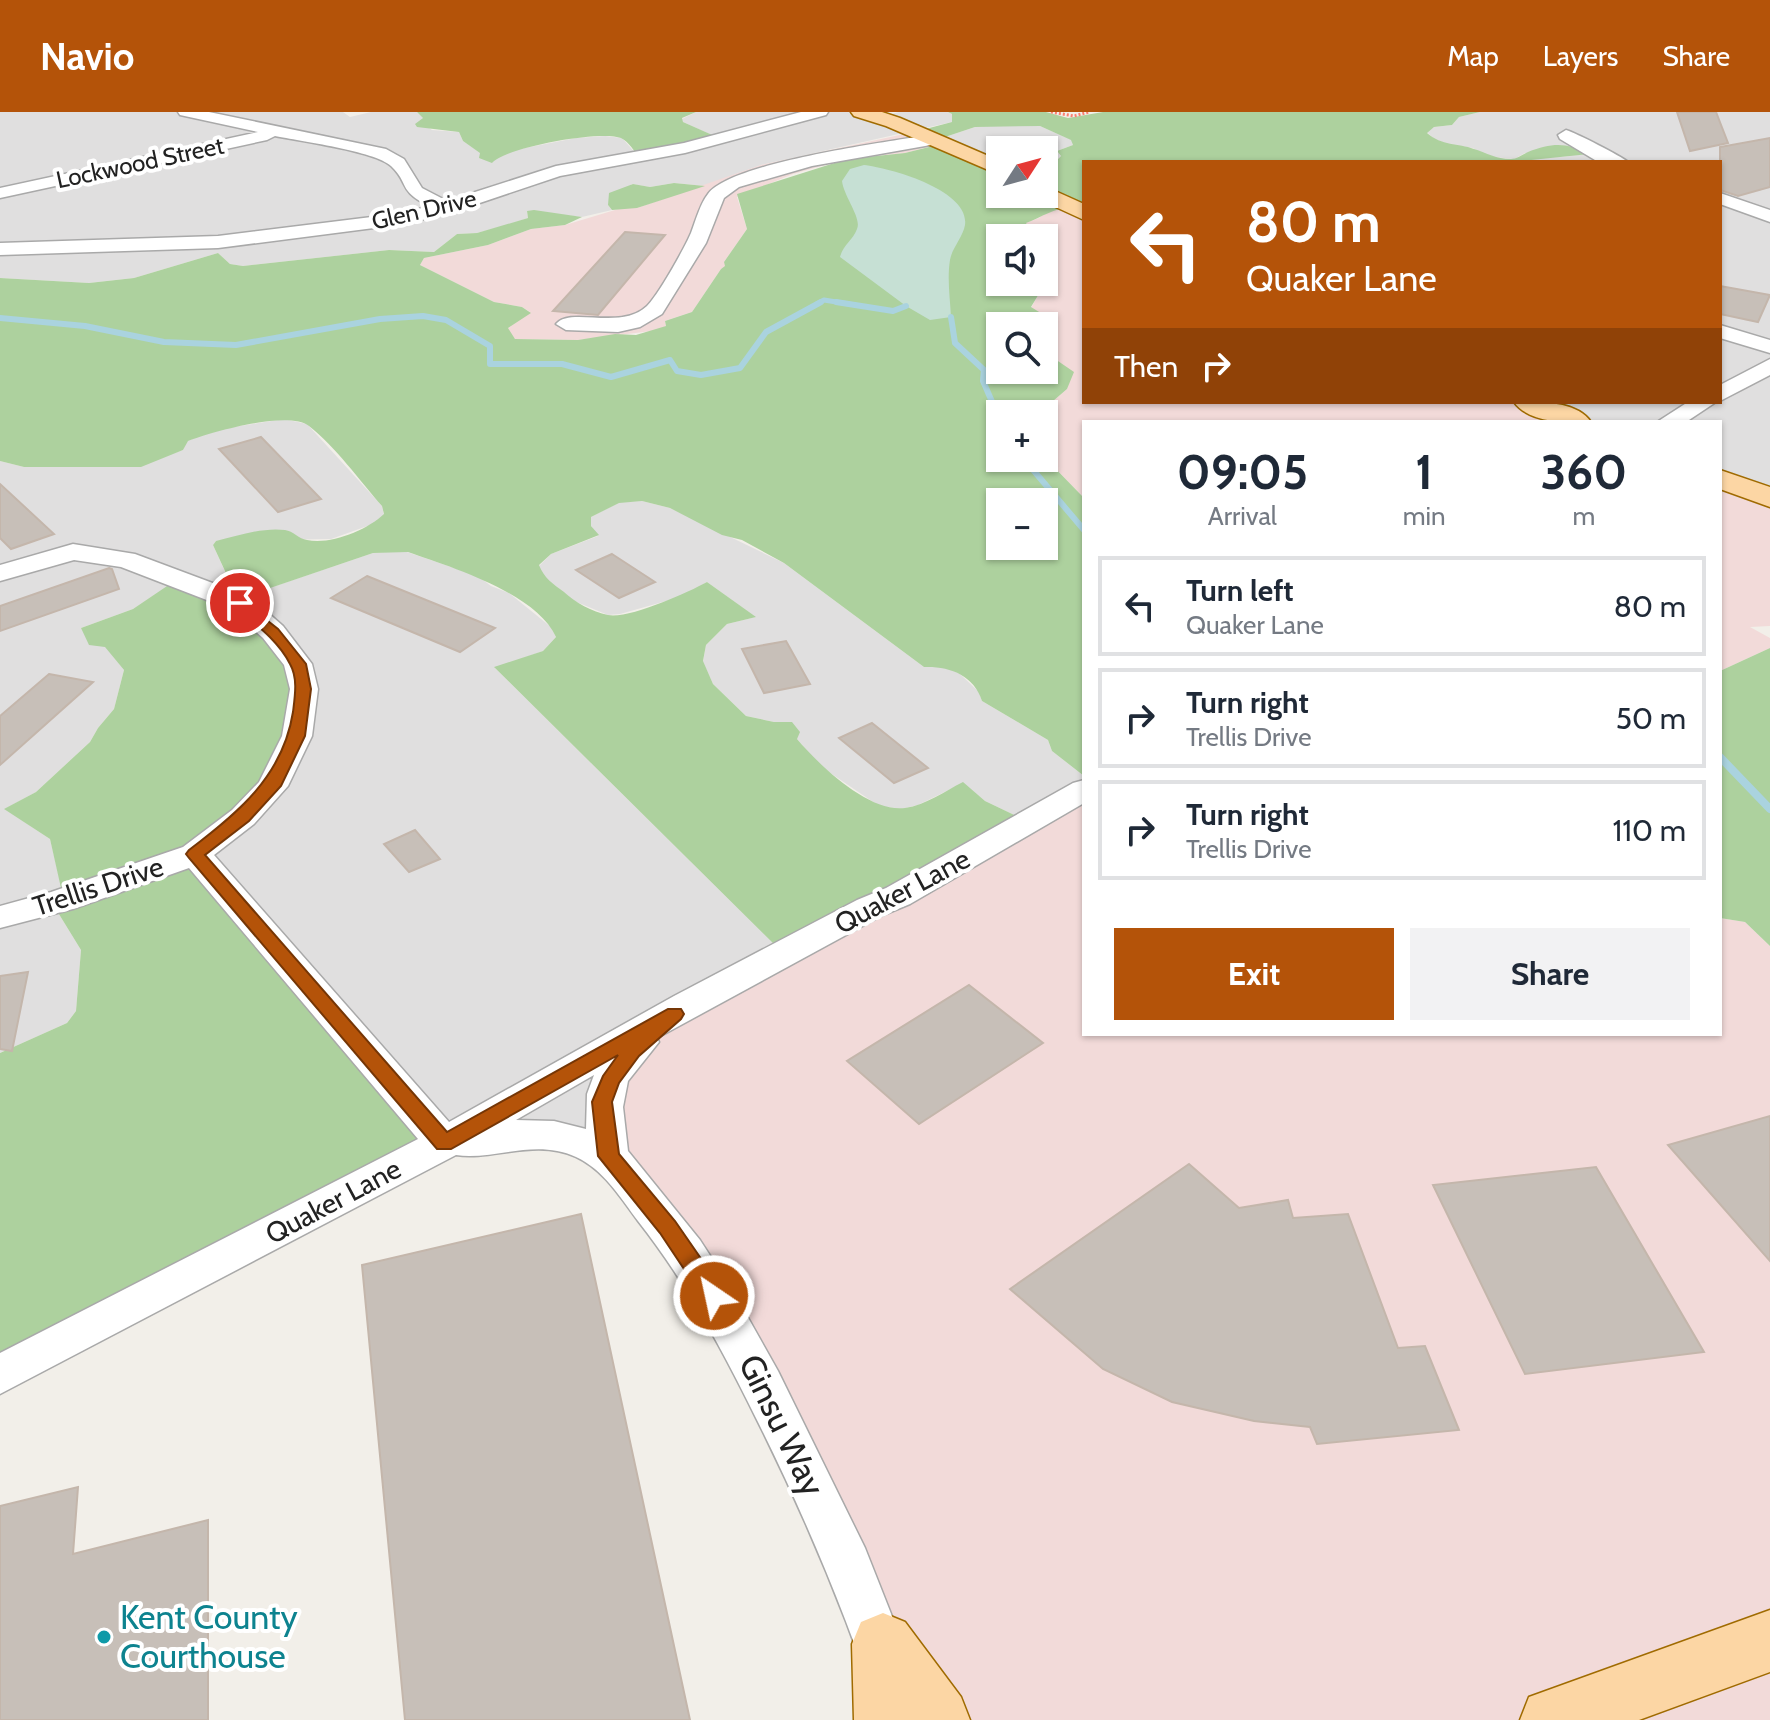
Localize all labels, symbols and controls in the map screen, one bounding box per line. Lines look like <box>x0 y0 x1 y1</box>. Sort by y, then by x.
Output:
text: Navio <box>40 33 134 80</box>
text: Map <box>1447 39 1499 73</box>
text: Layers <box>1543 39 1618 73</box>
text: Share <box>1662 39 1730 73</box>
street label: Lockwood Street <box>53 131 226 194</box>
north arrow <box>986 136 1058 208</box>
map controls <box>986 136 1058 560</box>
street label: Glen Drive <box>369 183 479 236</box>
text: 80 m <box>1246 188 1381 256</box>
icon: left <box>1114 192 1218 296</box>
button: sound <box>986 224 1058 296</box>
text: Quaker Lane <box>1246 256 1437 300</box>
button: search <box>986 312 1058 384</box>
icon: right <box>1194 344 1238 388</box>
text: Then <box>1114 348 1178 385</box>
button: + <box>986 400 1058 472</box>
text: 09:05 <box>1177 443 1308 501</box>
text: 1 <box>1415 443 1433 501</box>
text: 360 <box>1540 443 1627 501</box>
button: − <box>986 488 1058 560</box>
text: Arrival <box>1208 500 1277 532</box>
text: min <box>1403 500 1446 532</box>
text: m <box>1572 500 1595 532</box>
pin <box>206 569 274 637</box>
text: Turn left <box>1186 572 1294 609</box>
icon: arrive <box>218 581 262 625</box>
icon: left <box>1118 584 1162 628</box>
text: 80 m <box>1614 588 1686 625</box>
text: Quaker Lane <box>1186 609 1324 641</box>
text: Turn right <box>1186 684 1309 721</box>
icon: right <box>1118 696 1162 740</box>
text: 50 m <box>1616 700 1686 737</box>
text: Trellis Drive <box>1186 721 1311 753</box>
text: Turn right <box>1186 796 1309 833</box>
icon: right <box>1118 808 1162 852</box>
text: 110 m <box>1612 812 1686 849</box>
text: Trellis Drive <box>1186 833 1311 865</box>
street label: Quaker Lane <box>829 841 975 941</box>
street label: Trellis Drive <box>28 849 168 923</box>
button: Exit <box>1114 928 1394 1020</box>
button: Share <box>1410 928 1690 1020</box>
street label: Quaker Lane <box>260 1151 406 1251</box>
position arrow <box>672 1254 756 1338</box>
street label: Ginsu Way <box>730 1347 834 1503</box>
place label: Kent County Courthouse <box>120 1596 298 1677</box>
marker: Kent County Courthouse <box>95 1628 113 1646</box>

